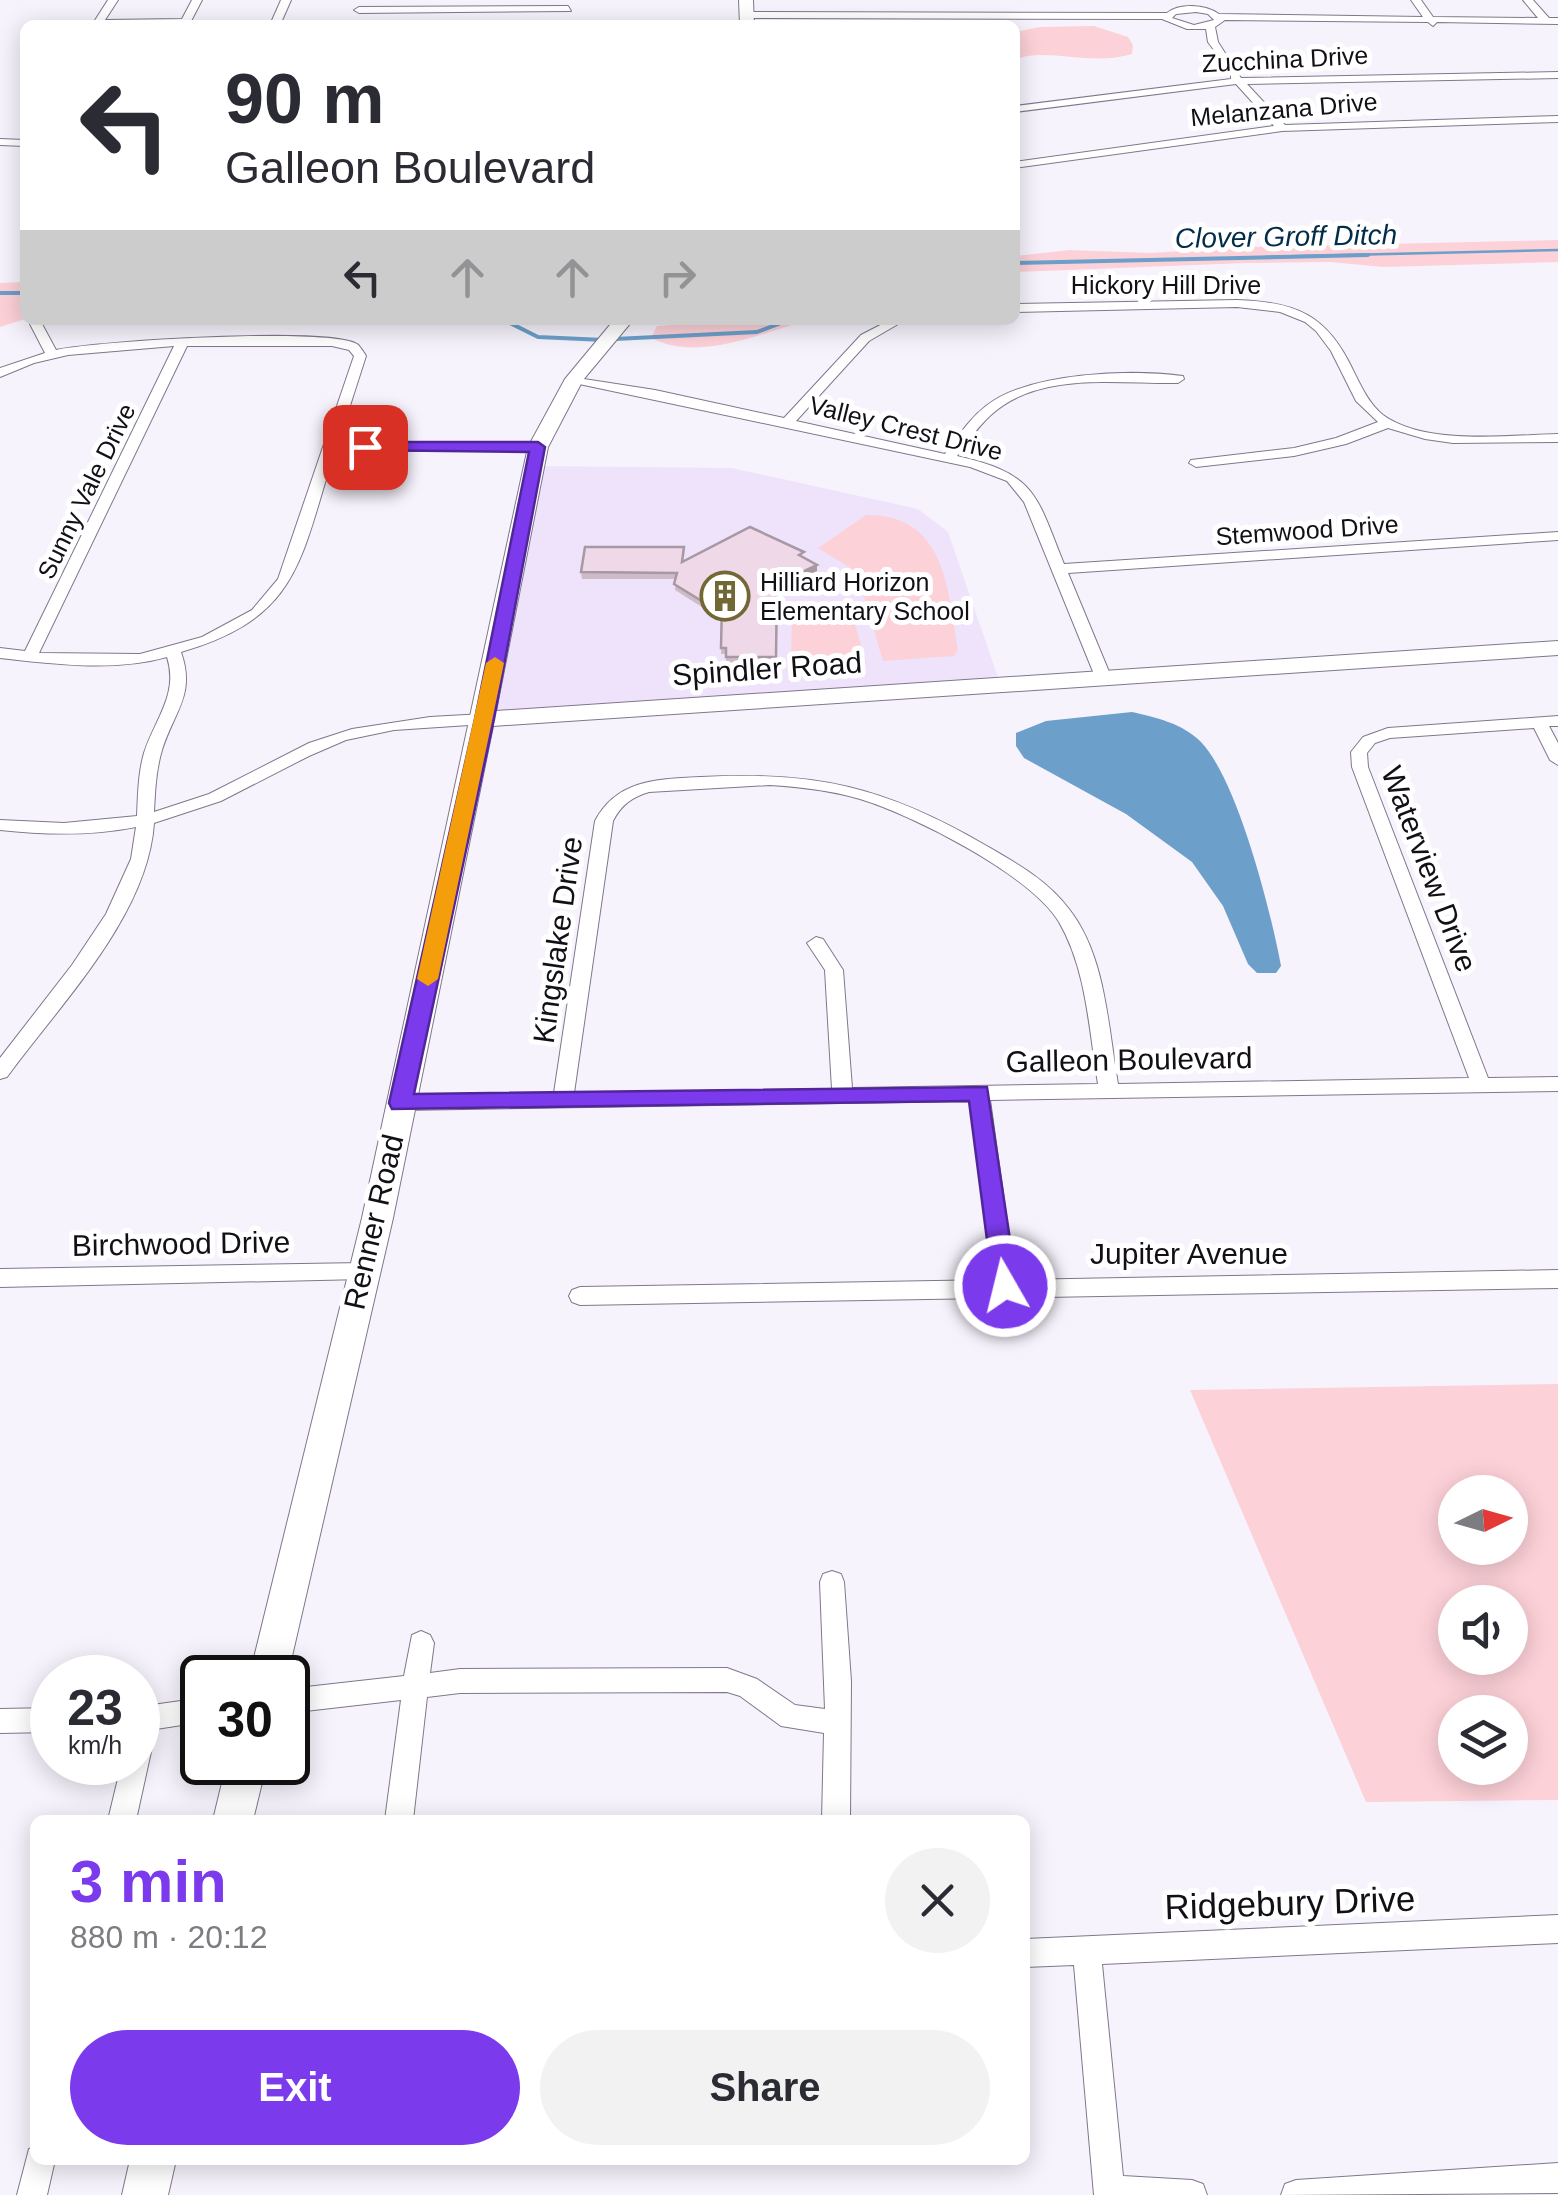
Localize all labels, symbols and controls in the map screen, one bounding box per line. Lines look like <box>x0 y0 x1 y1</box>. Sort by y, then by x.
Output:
street label: Zucchina Drive <box>1201 41 1369 77</box>
icon: left <box>60 60 190 190</box>
text: 90 m <box>225 60 385 138</box>
street label: Melanzana Drive <box>1189 87 1379 131</box>
text: Galleon Boulevard <box>225 142 595 193</box>
water label: Clover Groff Ditch <box>1175 219 1398 254</box>
icon: left <box>335 250 390 305</box>
icon: ahead <box>440 250 495 305</box>
icon: ahead <box>545 250 600 305</box>
icon: right <box>650 250 705 305</box>
street label: Hickory Hill Drive <box>1071 271 1261 299</box>
street label: Valley Crest Drive <box>806 390 1006 466</box>
street label: Sunny Vale Drive <box>31 399 141 583</box>
pin <box>323 405 408 490</box>
icon: arrive <box>338 420 393 475</box>
street label: Stemwood Drive <box>1215 510 1399 550</box>
place label: Hilliard Horizon Elementary School <box>760 568 970 625</box>
building icon: Hilliard Horizon Elementary School <box>699 570 751 622</box>
street label: Spindler Road <box>671 645 863 692</box>
street label: Waterview Drive <box>1375 761 1484 976</box>
street label: Kingslake Drive <box>527 834 588 1045</box>
street label: Galleon Boulevard <box>1005 1041 1253 1078</box>
street label: Renner Road <box>337 1131 410 1313</box>
street label: Birchwood Drive <box>72 1225 290 1262</box>
position arrow <box>953 1234 1057 1338</box>
street label: Jupiter Avenue <box>1090 1237 1288 1270</box>
north arrow <box>1438 1475 1528 1565</box>
map controls <box>1438 1475 1528 1785</box>
button: sound <box>1438 1585 1528 1675</box>
speed limit sign: 30 <box>180 1655 310 1785</box>
text: 23 <box>67 1680 123 1736</box>
button: layers <box>1438 1695 1528 1785</box>
text: km/h <box>68 1731 122 1759</box>
text: 3 min <box>70 1848 227 1915</box>
button: close <box>885 1848 990 1953</box>
street label: Ridgebury Drive <box>1164 1879 1416 1926</box>
text: 880 m · 20:12 <box>70 1919 267 1955</box>
button: Exit <box>70 2030 520 2145</box>
button: Share <box>540 2030 990 2145</box>

